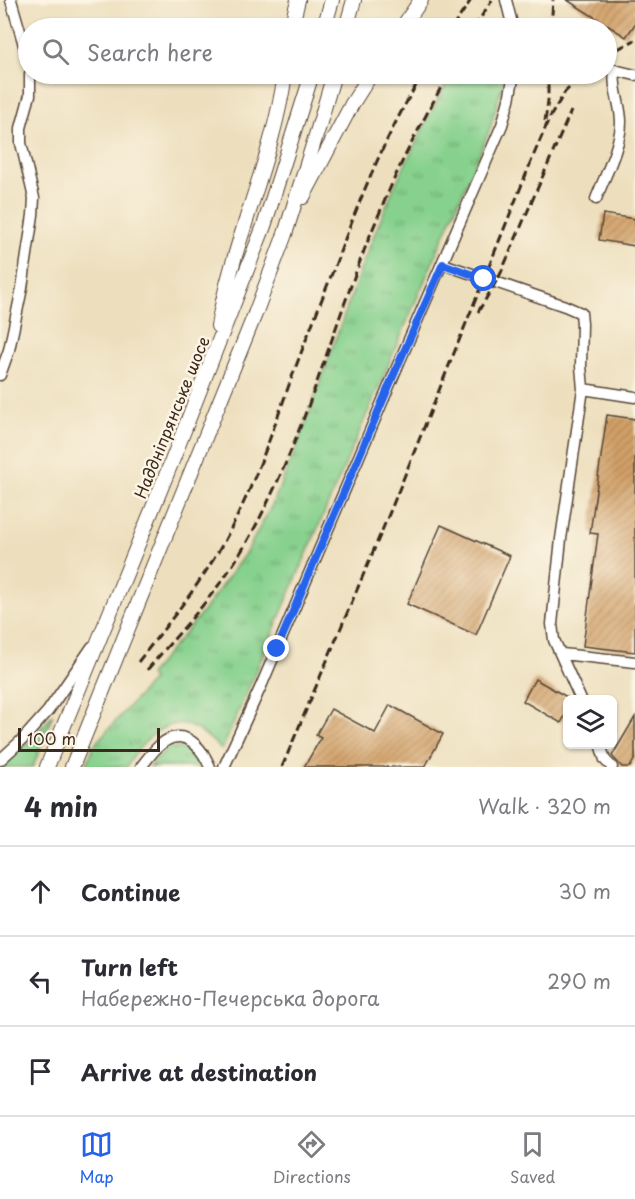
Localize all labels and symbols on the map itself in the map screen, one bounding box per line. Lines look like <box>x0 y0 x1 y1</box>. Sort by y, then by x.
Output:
route start <box>470 265 496 291</box>
street label: Наддніпрянське шосе <box>127 332 215 502</box>
route end <box>263 635 289 661</box>
scale bar <box>18 725 160 752</box>

